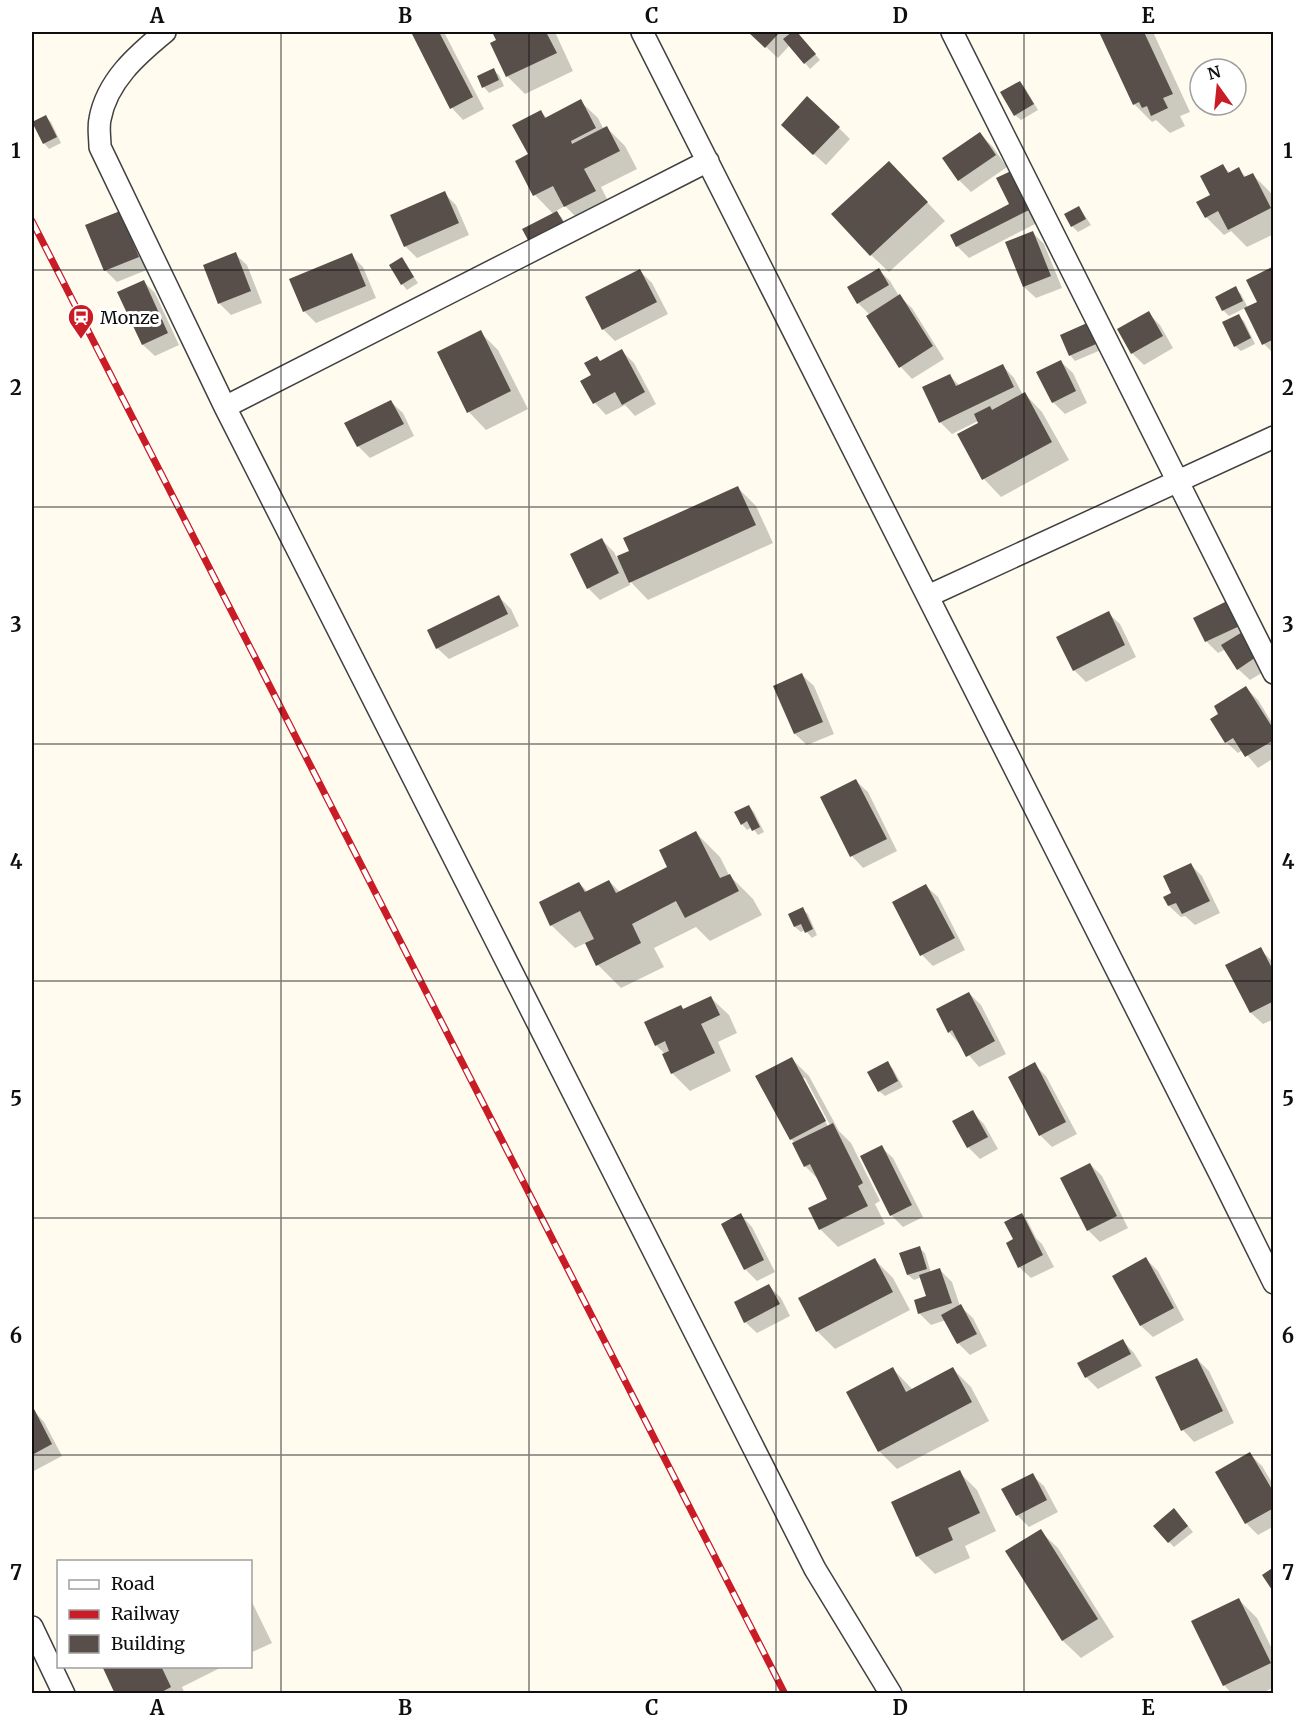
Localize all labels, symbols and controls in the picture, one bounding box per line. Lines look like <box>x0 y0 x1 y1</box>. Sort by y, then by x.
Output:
text: A <box>149 3 165 28</box>
text: B <box>398 3 412 28</box>
text: C <box>645 3 659 28</box>
text: D <box>892 3 908 28</box>
text: E <box>1141 3 1155 28</box>
north arrow <box>1188 57 1248 117</box>
text: N <box>1205 61 1223 84</box>
text: 1 <box>11 138 21 163</box>
text: 1 <box>1283 138 1293 163</box>
station icon: Monze <box>66 302 96 340</box>
place label: Monze <box>100 306 159 329</box>
text: 2 <box>10 375 22 400</box>
text: 2 <box>1282 375 1294 400</box>
text: 3 <box>10 612 22 637</box>
text: 3 <box>1282 612 1294 637</box>
text: 4 <box>10 849 23 874</box>
text: 4 <box>1282 849 1295 874</box>
text: 5 <box>10 1086 22 1111</box>
text: 5 <box>1282 1086 1294 1111</box>
text: 6 <box>10 1323 22 1348</box>
text: 6 <box>1282 1323 1294 1348</box>
text: 7 <box>10 1560 22 1585</box>
legend <box>57 1560 252 1668</box>
text: 7 <box>1282 1560 1294 1585</box>
text: Road <box>111 1572 155 1595</box>
text: Railway <box>111 1602 180 1625</box>
text: Building <box>111 1632 185 1655</box>
text: A <box>149 1695 165 1720</box>
text: B <box>398 1695 412 1720</box>
text: C <box>645 1695 659 1720</box>
text: D <box>892 1695 908 1720</box>
text: E <box>1141 1695 1155 1720</box>

